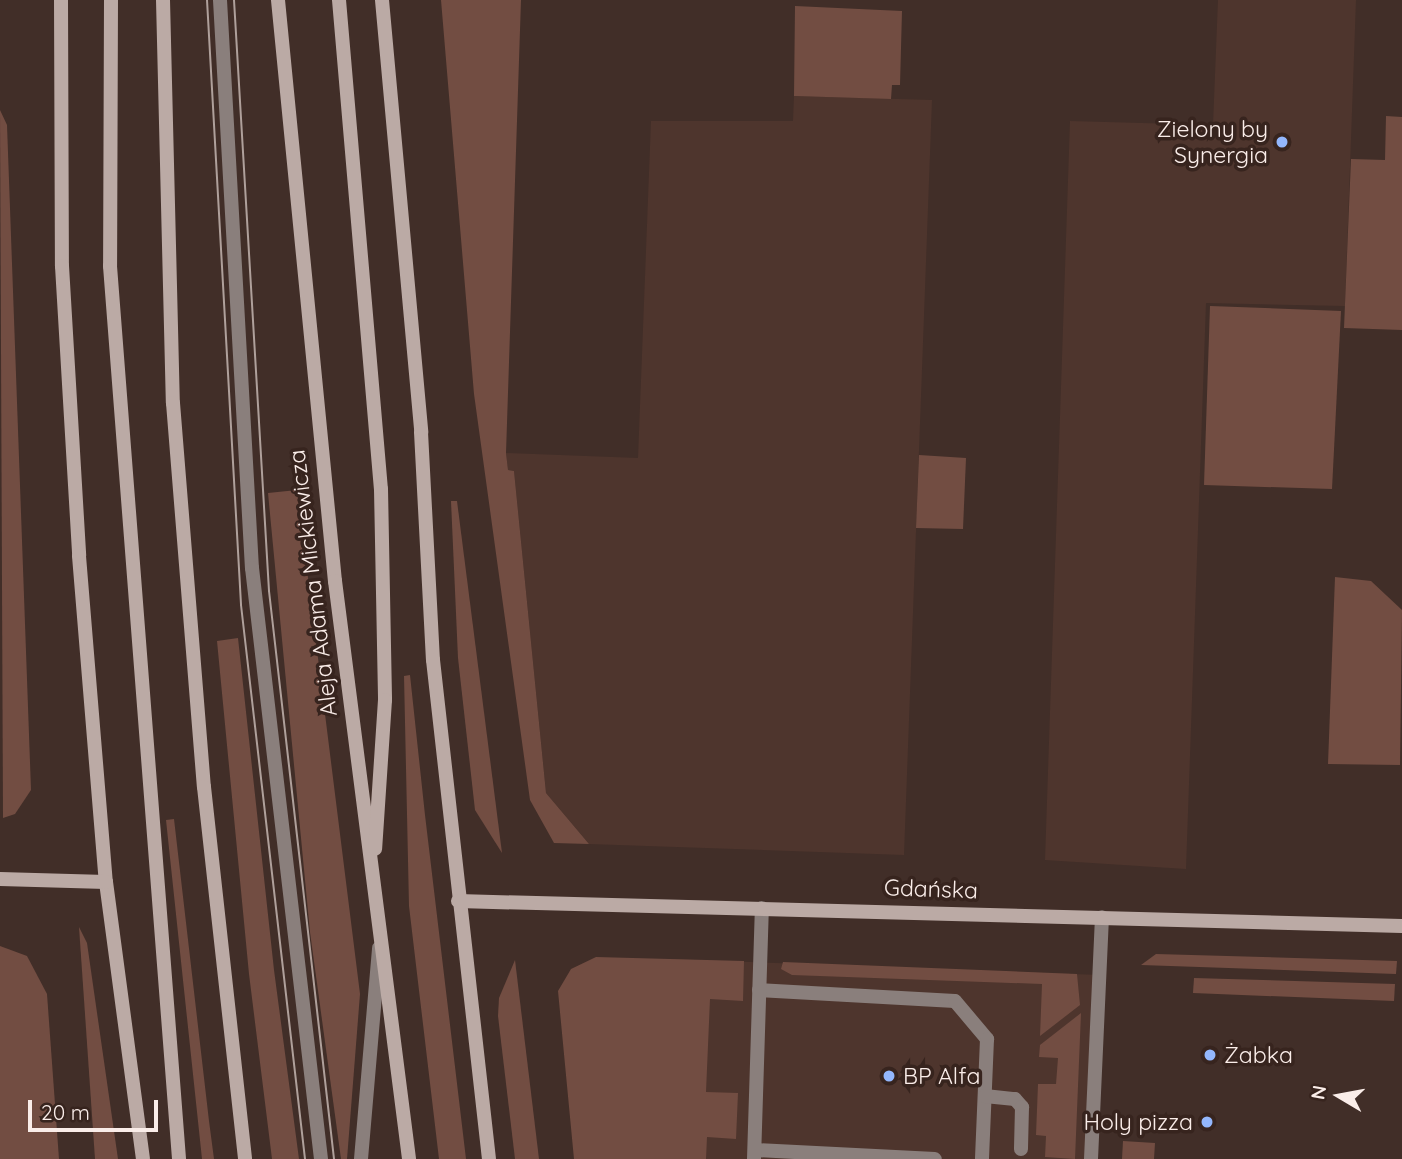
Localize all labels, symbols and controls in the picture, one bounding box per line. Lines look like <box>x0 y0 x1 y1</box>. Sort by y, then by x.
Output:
place label: Zielony by Synergia <box>1157 115 1268 169</box>
marker: Zielony by Synergia <box>1274 134 1290 150</box>
street label: Aleja Adama Mickiewicza <box>283 448 343 718</box>
street label: Gdańska <box>884 874 978 904</box>
place label: Żabka <box>1224 1041 1293 1069</box>
marker: Żabka <box>1202 1047 1218 1063</box>
north arrow <box>1304 1061 1374 1131</box>
place label: BP Alfa <box>903 1062 980 1090</box>
marker: BP Alfa <box>881 1068 897 1084</box>
text: N <box>1305 1083 1331 1101</box>
scale bar <box>32 1086 161 1130</box>
text: 20 m <box>41 1099 90 1125</box>
place label: Holy pizza <box>1083 1108 1193 1136</box>
marker: Holy pizza <box>1199 1114 1215 1130</box>

